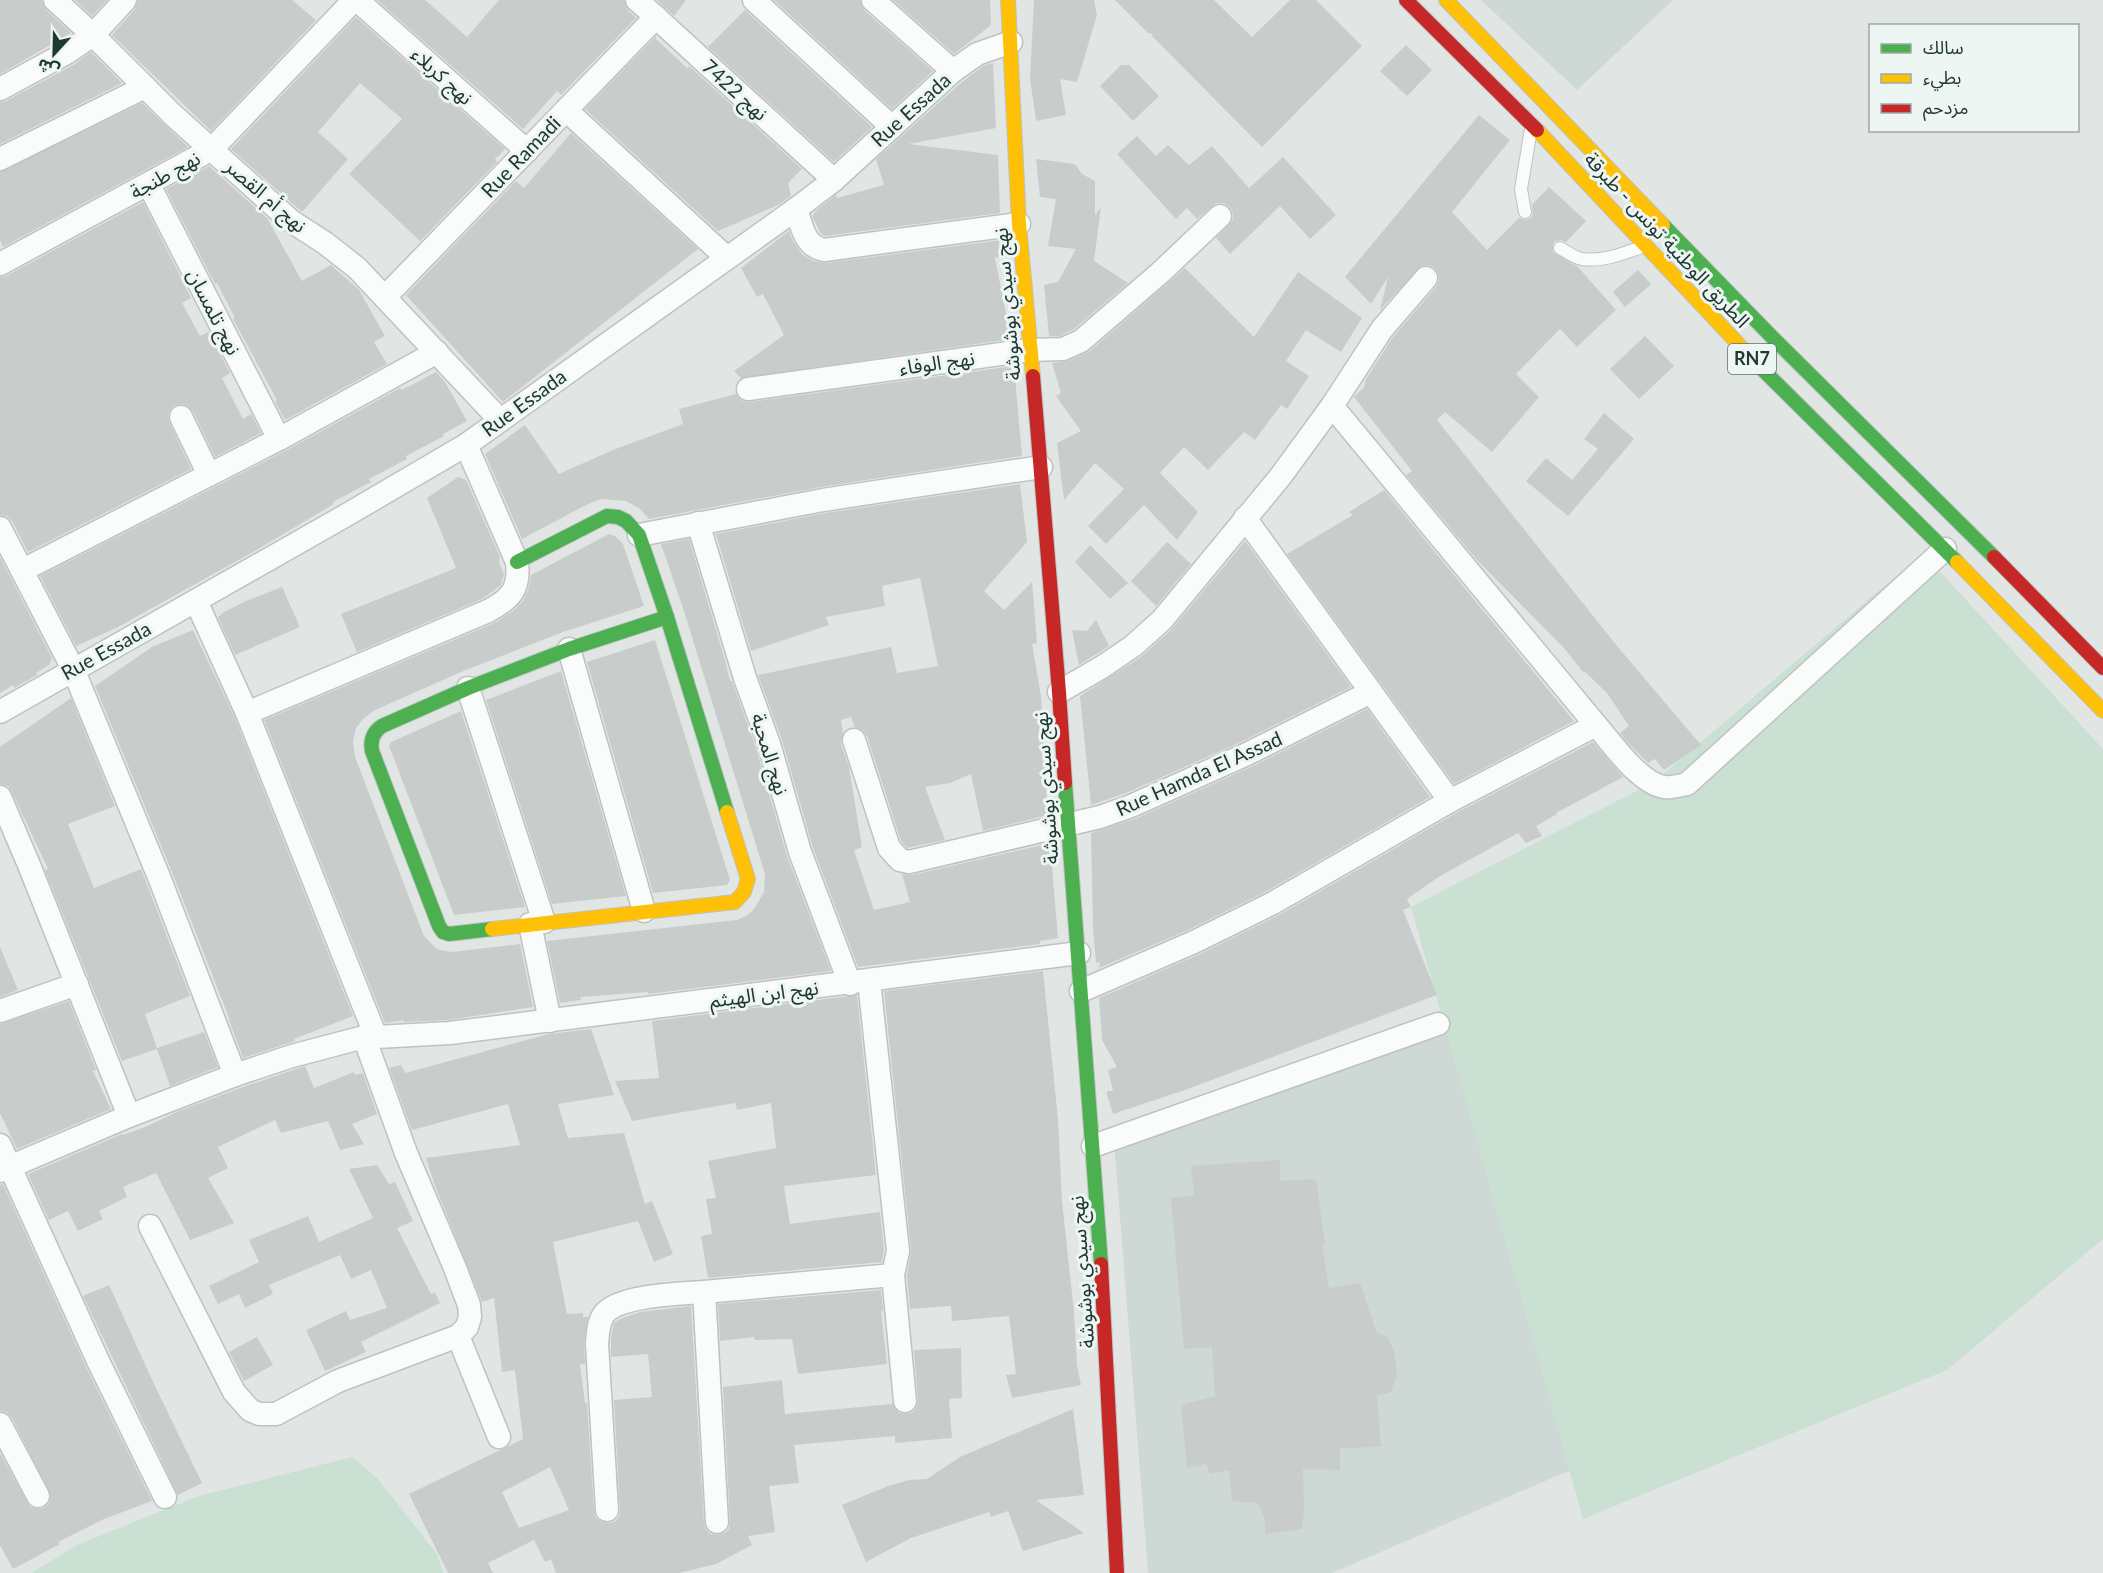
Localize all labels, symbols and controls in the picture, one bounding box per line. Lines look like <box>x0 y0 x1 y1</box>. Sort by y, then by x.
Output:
north arrow <box>24 24 84 84</box>
legend <box>1869 24 2079 132</box>
text: سالك <box>1923 36 1964 58</box>
street label: نهج كربلاء <box>404 41 478 112</box>
street label: نهج 7422 <box>695 54 773 128</box>
text: ش <box>34 55 62 81</box>
text: بطيء <box>1923 66 1961 91</box>
street label: Rue Essada <box>866 67 955 151</box>
text: مزدحم <box>1923 96 1968 121</box>
street label: Rue Ramadi <box>476 111 565 202</box>
street label: نهج طنجة <box>125 145 206 207</box>
street label: الطريق الوطنية تونس - طبرقة <box>1579 147 1755 333</box>
street label: نهج أم القصر <box>218 153 312 240</box>
street label: نهج سيدي بوشوشة <box>987 226 1029 381</box>
street label: نهج تلمسان <box>179 264 247 361</box>
road number: RN7 <box>1728 344 1776 374</box>
street label: نهج الوفاء <box>898 345 977 383</box>
street label: Rue Essada <box>476 363 570 441</box>
street label: Rue Essada <box>57 616 155 685</box>
street label: نهج المحبة <box>743 710 795 799</box>
street label: نهج سيدي بوشوشة <box>1028 711 1067 865</box>
street label: Rue Hamda El Assad <box>1112 726 1285 820</box>
street label: نهج ابن الهيثم <box>708 974 820 1016</box>
street label: نهج سيدي بوشوشة <box>1064 1195 1103 1349</box>

